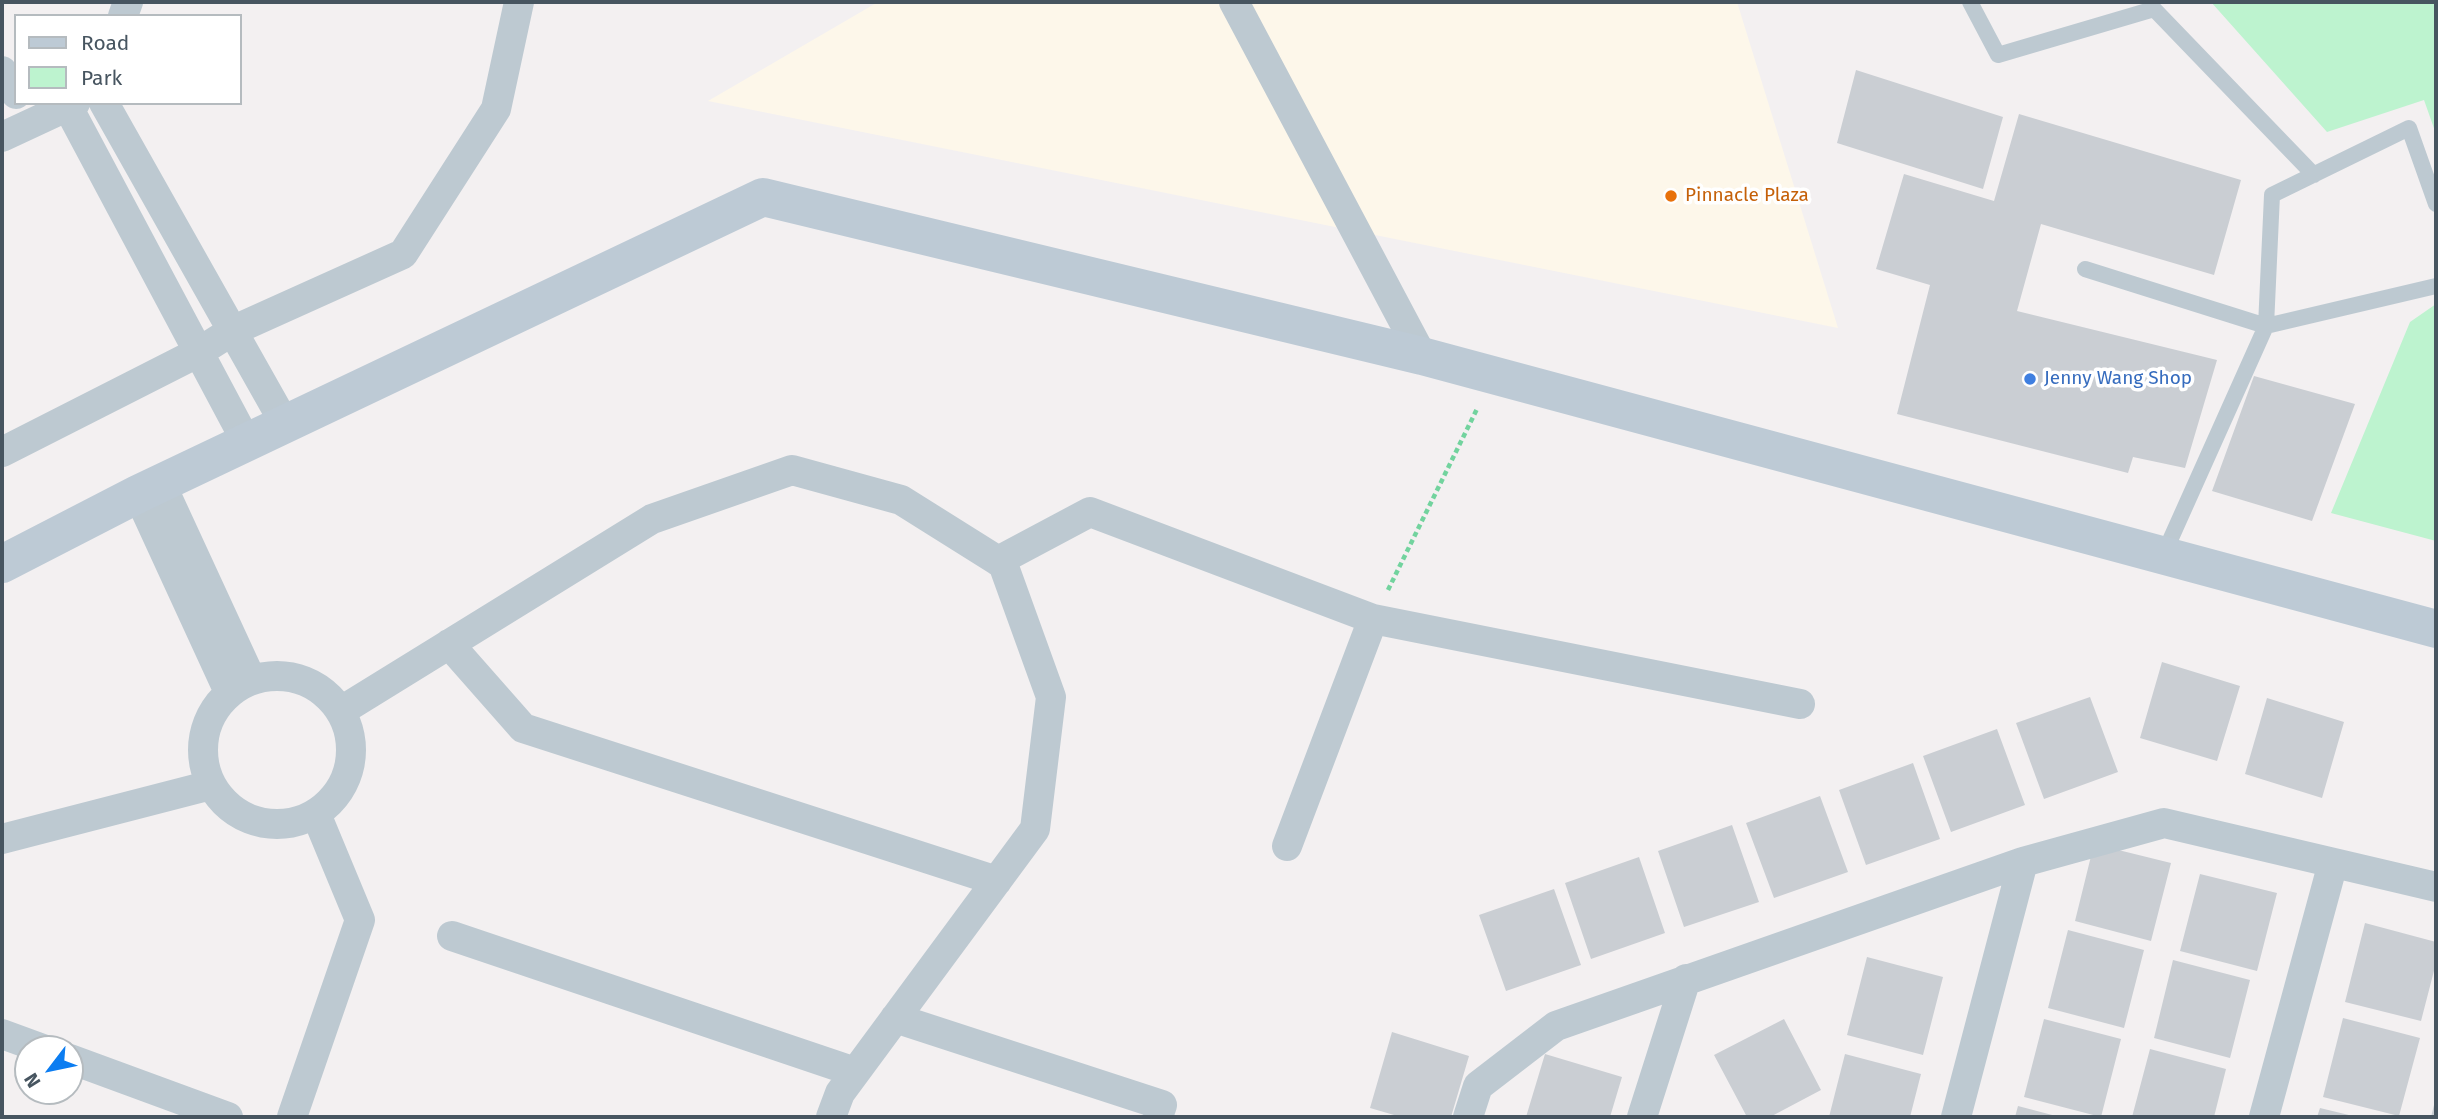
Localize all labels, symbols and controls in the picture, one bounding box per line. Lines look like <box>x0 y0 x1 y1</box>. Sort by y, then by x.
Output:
legend <box>14 14 242 105</box>
text: Road <box>81 30 129 56</box>
text: Park <box>81 65 122 91</box>
place label: Pinnacle Plaza <box>1685 185 1809 207</box>
marker: Pinnacle Plaza <box>1663 188 1679 204</box>
place label: Jenny Wang Shop <box>2044 368 2192 390</box>
marker: Jenny Wang Shop <box>2022 371 2038 387</box>
north arrow <box>14 1035 84 1105</box>
text: N <box>19 1069 46 1092</box>

